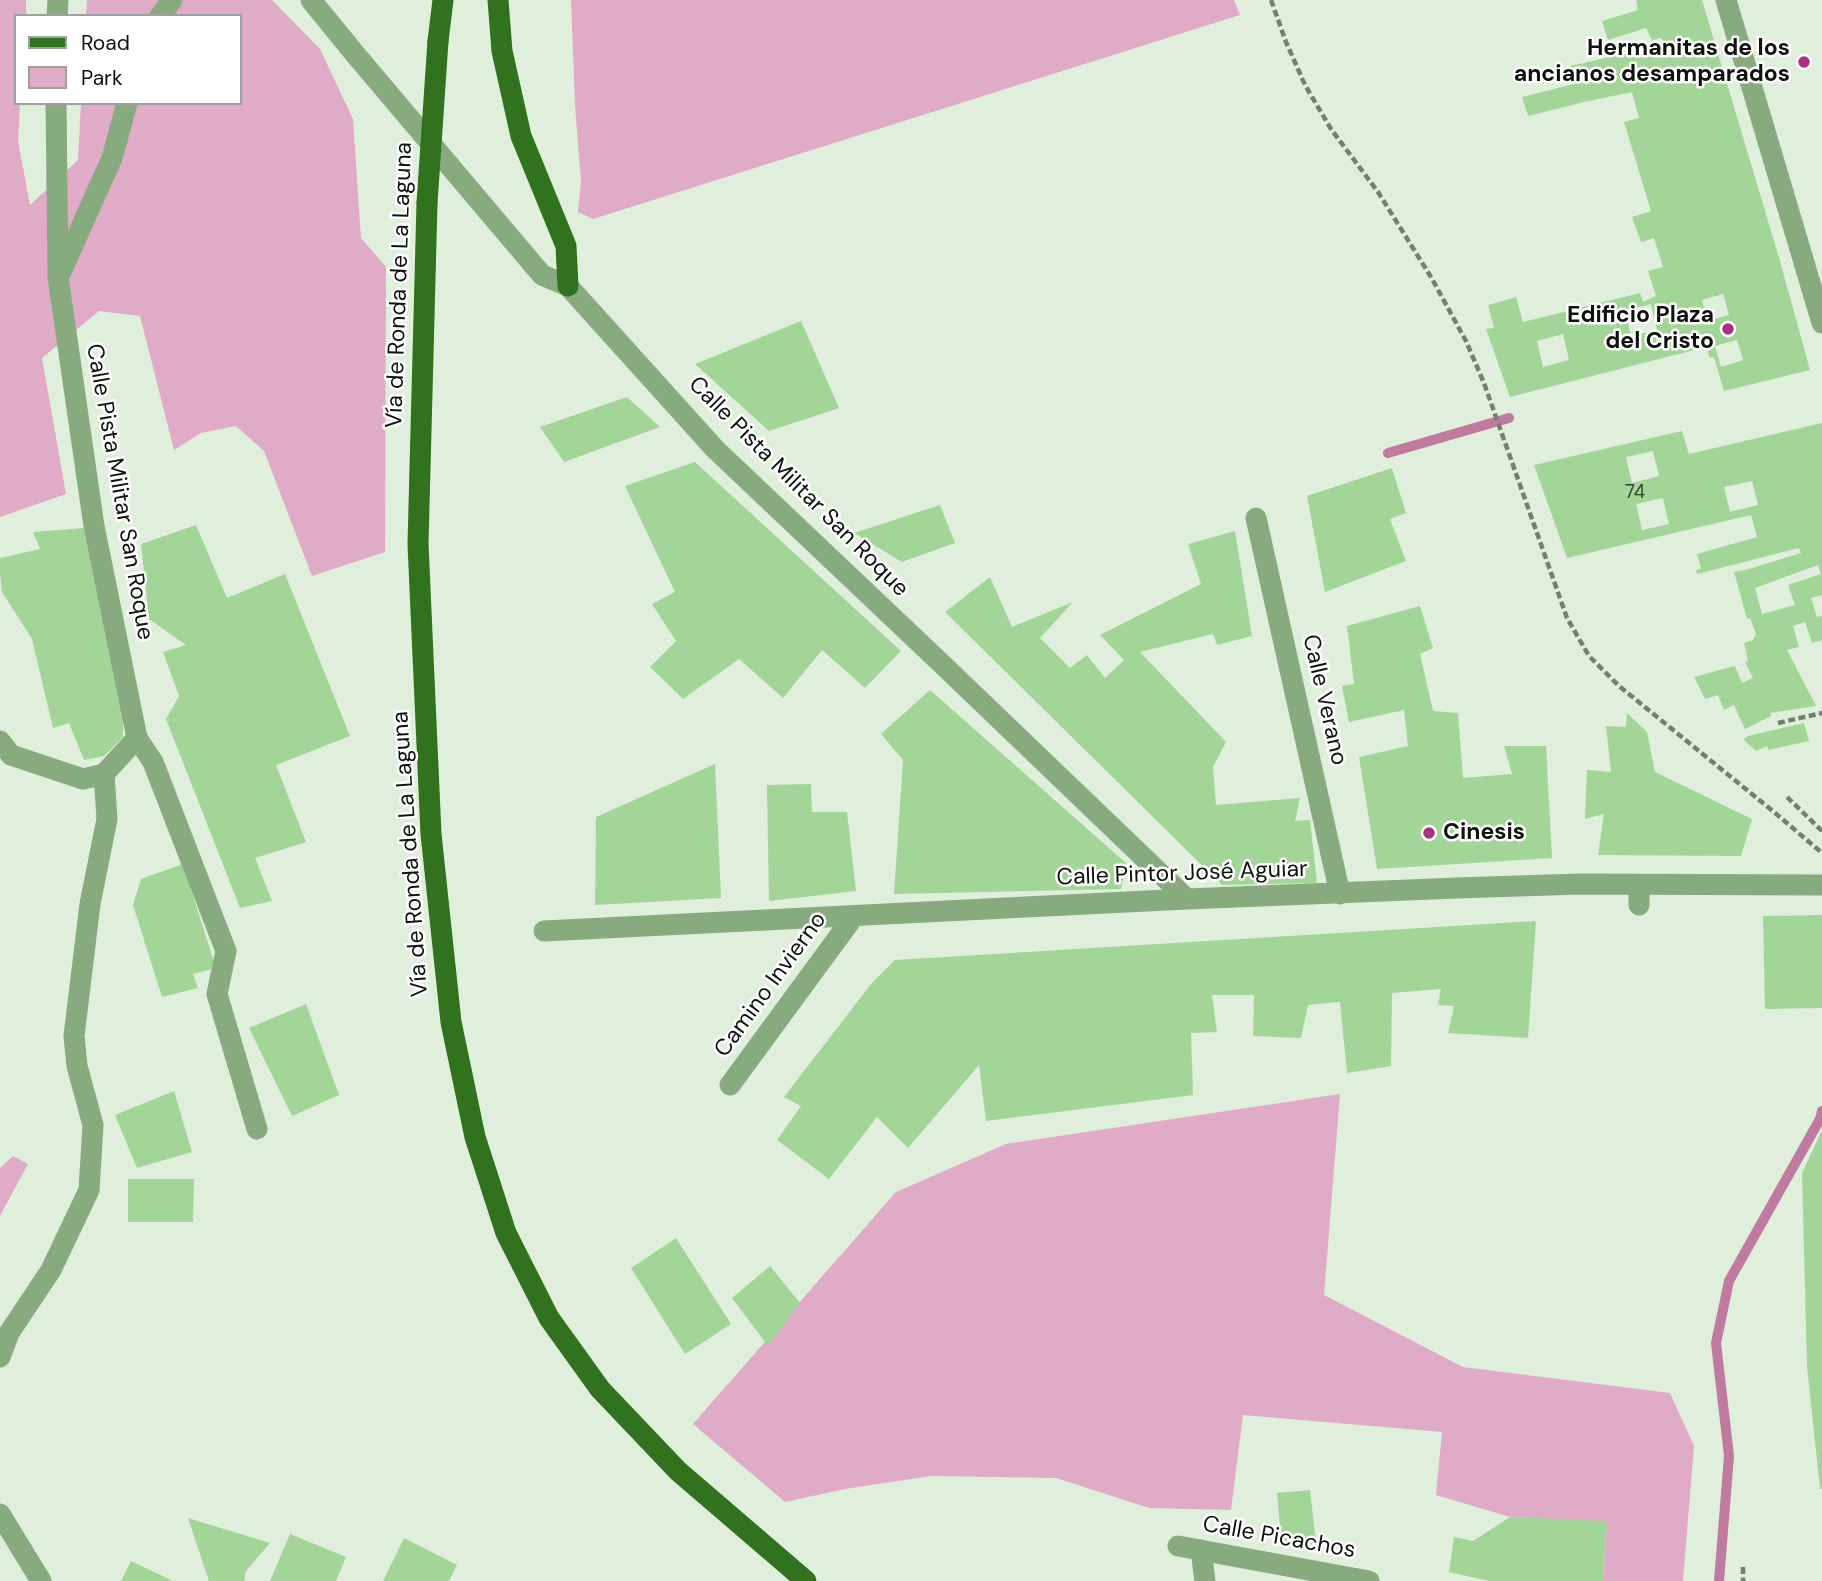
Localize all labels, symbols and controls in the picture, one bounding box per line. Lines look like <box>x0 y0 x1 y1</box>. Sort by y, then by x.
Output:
legend <box>14 14 242 105</box>
text: Road <box>81 29 130 57</box>
place label: Hermanitas de los ancianos desamparados <box>1514 35 1790 89</box>
marker: Hermanitas de los ancianos desamparados <box>1796 54 1812 70</box>
text: Park <box>81 64 122 92</box>
street label: Vía de Ronda de La Laguna <box>381 141 419 429</box>
place label: Edificio Plaza del Cristo <box>1567 302 1714 356</box>
marker: Edificio Plaza del Cristo <box>1720 321 1736 337</box>
street label: Calle Pista Militar San Roque <box>79 342 159 642</box>
street label: Calle Pista Militar San Roque <box>682 371 914 603</box>
house number: 74 <box>1625 482 1645 504</box>
street label: Calle Verano <box>1296 632 1352 768</box>
street label: Vía de Ronda de La Laguna <box>387 710 435 998</box>
place label: Cinesis <box>1443 819 1525 847</box>
marker: Cinesis <box>1421 825 1437 841</box>
street label: Calle Pintor José Aguiar <box>1056 856 1308 892</box>
street label: Camino Invierno <box>709 907 833 1063</box>
street label: Calle Picachos <box>1201 1511 1357 1565</box>

